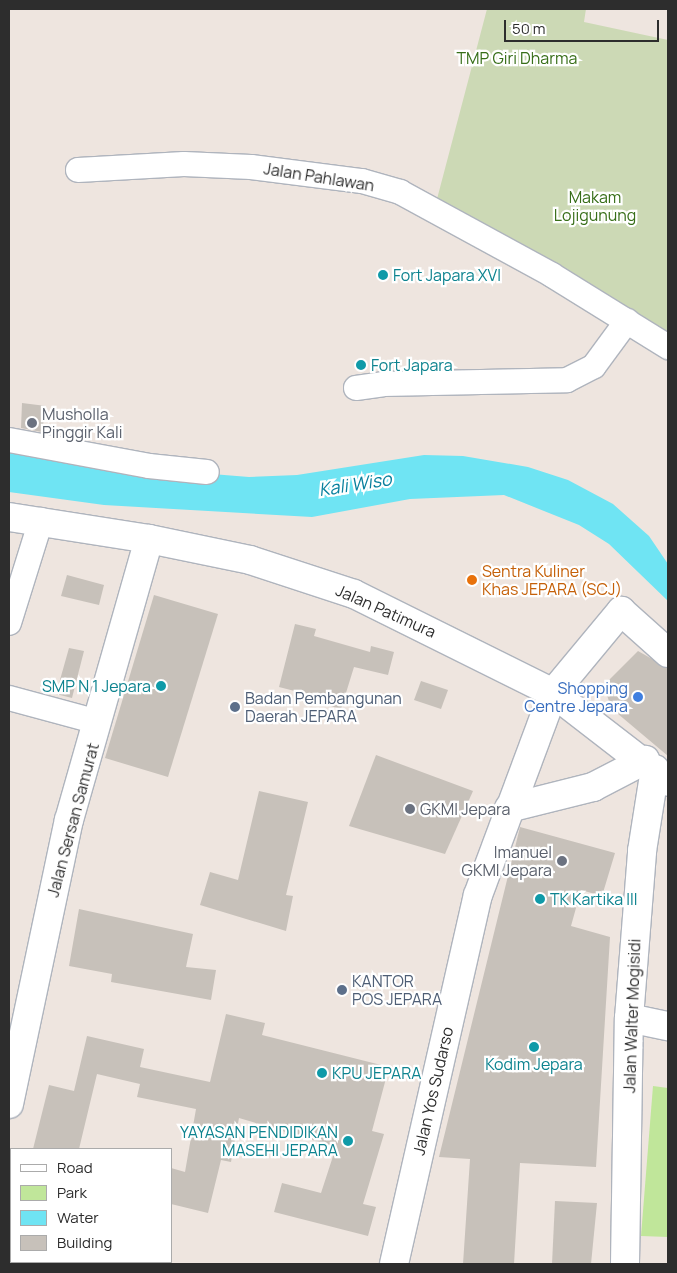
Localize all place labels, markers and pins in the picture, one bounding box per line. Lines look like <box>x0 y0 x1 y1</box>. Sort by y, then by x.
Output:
place label: Fort Japara XVI <box>393 265 501 285</box>
marker: Fort Japara XVI <box>377 269 389 281</box>
place label: Fort Japara <box>371 355 453 375</box>
marker: Fort Japara <box>355 359 367 371</box>
place label: Musholla Pinggir Kali <box>42 404 122 442</box>
marker: Musholla Pinggir Kali <box>26 417 38 429</box>
place label: Sentra Kuliner Khas JEPARA (SCJ) <box>482 561 622 599</box>
marker: Sentra Kuliner Khas JEPARA (SCJ) <box>466 574 478 586</box>
place label: SMP N 1 Jepara <box>42 676 151 696</box>
place label: Shopping Centre Jepara <box>524 678 628 716</box>
marker: SMP N 1 Jepara <box>155 680 167 692</box>
place label: Badan Pembangunan Daerah JEPARA <box>245 688 402 726</box>
marker: Shopping Centre Jepara <box>632 691 644 703</box>
marker: Badan Pembangunan Daerah JEPARA <box>229 701 241 713</box>
place label: GKMI Jepara <box>420 799 510 819</box>
marker: GKMI Jepara <box>404 803 416 815</box>
place label: Imanuel GKMI Jepara <box>462 842 552 880</box>
marker: Imanuel GKMI Jepara <box>556 855 568 867</box>
place label: TK Kartika III <box>550 889 638 909</box>
marker: TK Kartika III <box>534 893 546 905</box>
place label: KANTOR POS JEPARA <box>352 971 442 1009</box>
marker: KANTOR POS JEPARA <box>336 984 348 996</box>
marker: Kodim Jepara <box>528 1041 540 1053</box>
place label: Kodim Jepara <box>485 1054 583 1074</box>
place label: KPU JEPARA <box>332 1063 421 1083</box>
marker: KPU JEPARA <box>316 1067 328 1079</box>
place label: YAYASAN PENDIDIKAN MASEHI JEPARA <box>180 1122 338 1160</box>
marker: YAYASAN PENDIDIKAN MASEHI JEPARA <box>342 1135 354 1147</box>

